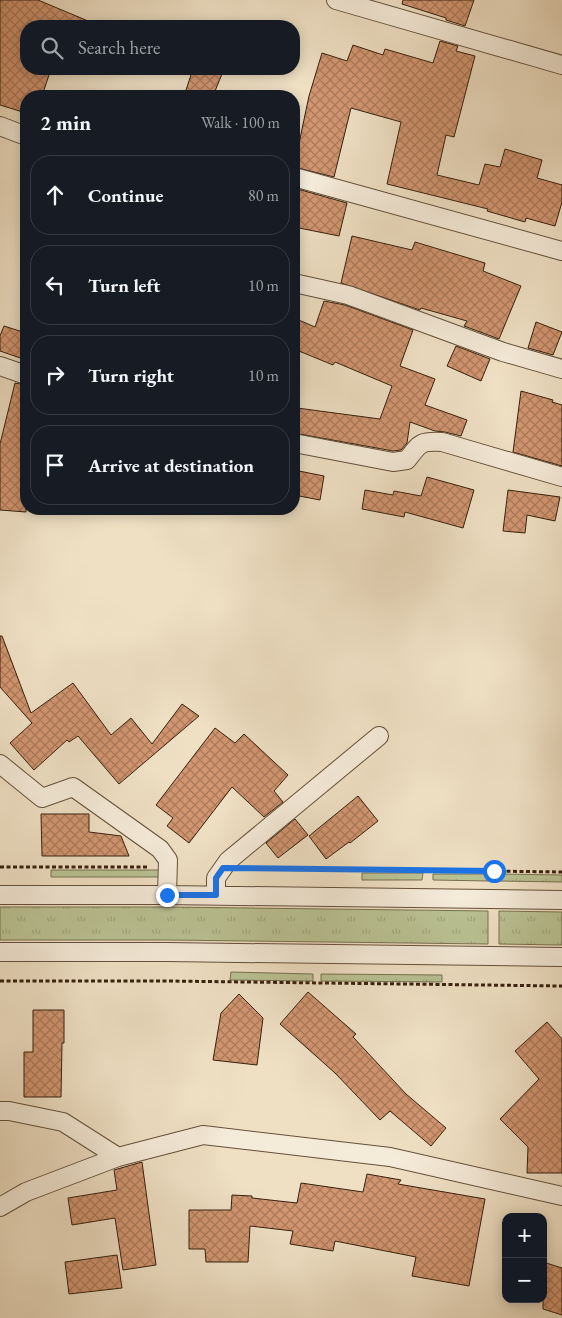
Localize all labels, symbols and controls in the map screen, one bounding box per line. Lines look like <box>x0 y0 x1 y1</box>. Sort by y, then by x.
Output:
search box <box>20 20 300 75</box>
icon: search <box>38 34 66 62</box>
text: Search here <box>78 35 160 60</box>
text: 2 min <box>40 109 91 136</box>
text: Walk · 100 m <box>201 112 280 133</box>
icon: ahead <box>41 181 69 209</box>
text: Continue <box>88 183 163 208</box>
text: 80 m <box>248 185 279 206</box>
icon: left <box>41 271 69 299</box>
text: Turn left <box>88 273 160 298</box>
text: 10 m <box>248 275 279 296</box>
icon: right <box>41 361 69 389</box>
text: Turn right <box>88 363 174 388</box>
text: 10 m <box>248 365 279 386</box>
icon: arrive <box>41 451 69 479</box>
text: Arrive at destination <box>88 453 254 478</box>
route start <box>483 860 506 883</box>
route end <box>156 884 179 907</box>
map controls <box>502 1213 547 1303</box>
button: + <box>502 1213 547 1258</box>
button: − <box>502 1258 547 1303</box>

